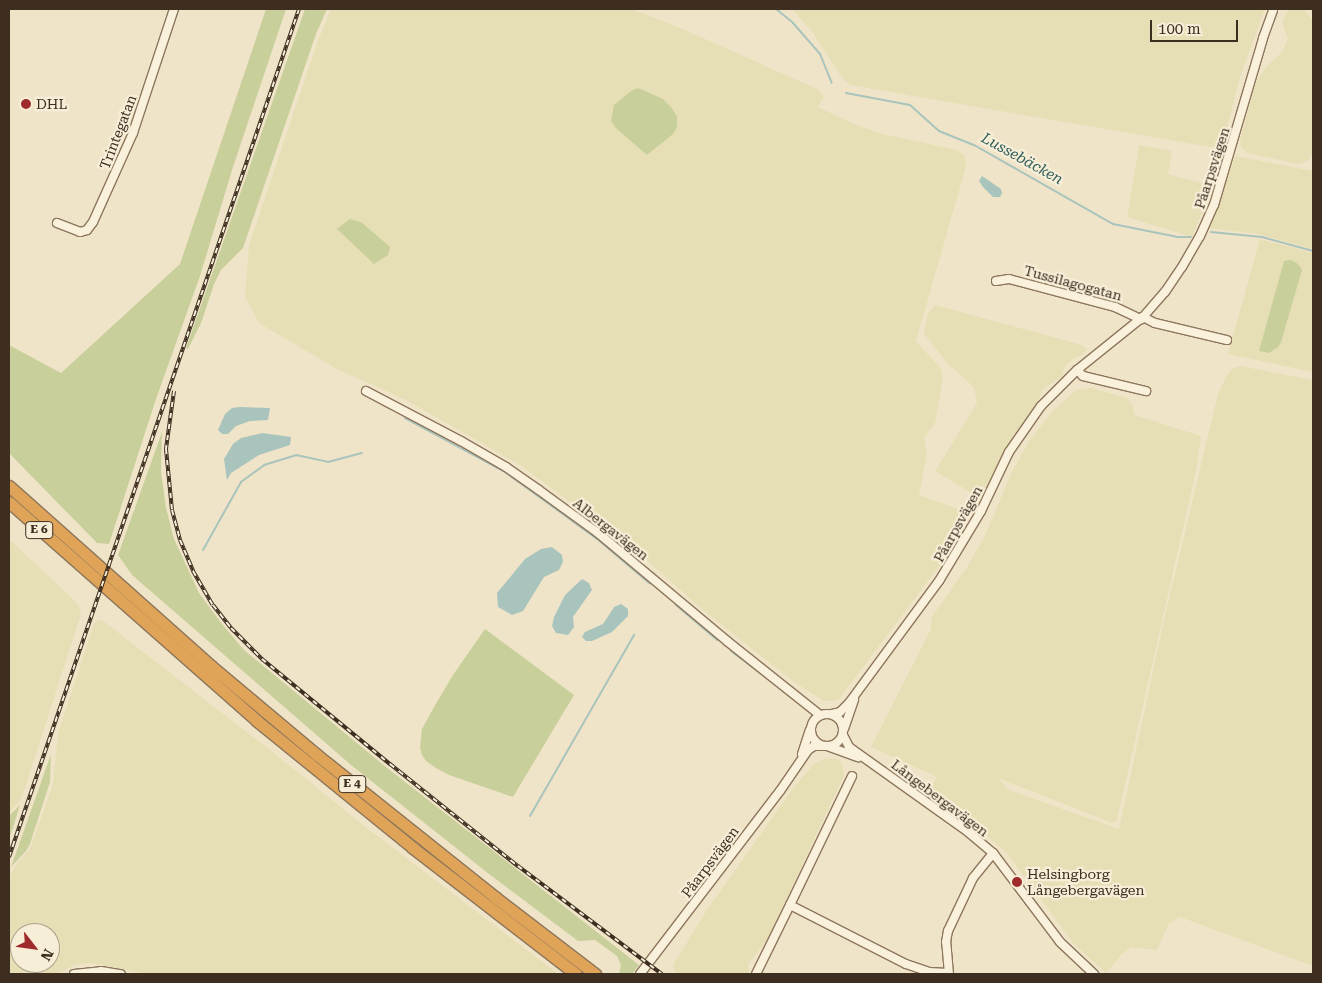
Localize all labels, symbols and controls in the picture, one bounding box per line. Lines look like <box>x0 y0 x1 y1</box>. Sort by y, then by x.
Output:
scale bar <box>1152 10 1240 42</box>
text: 100 m <box>1158 20 1201 38</box>
street label: Trintegatan <box>96 93 140 171</box>
place label: DHL <box>36 96 67 112</box>
marker: DHL <box>20 98 32 110</box>
street label: Påarpsvägen <box>1191 125 1233 211</box>
water label: Lussebäcken <box>978 129 1066 189</box>
street label: Tussilagogatan <box>1022 262 1124 304</box>
street label: Påarpsvägen <box>930 483 986 565</box>
street label: Albergavägen <box>570 494 652 564</box>
road number: E 6 <box>24 520 54 540</box>
street label: Långebergavägen <box>888 756 992 840</box>
road number: E 4 <box>337 774 367 794</box>
street label: Påarpsvägen <box>678 823 742 901</box>
place label: Helsingborg Långebergavägen <box>1027 866 1145 899</box>
marker: Helsingborg Långebergavägen <box>1011 876 1023 888</box>
north arrow <box>10 923 60 973</box>
text: N <box>38 946 57 964</box>

